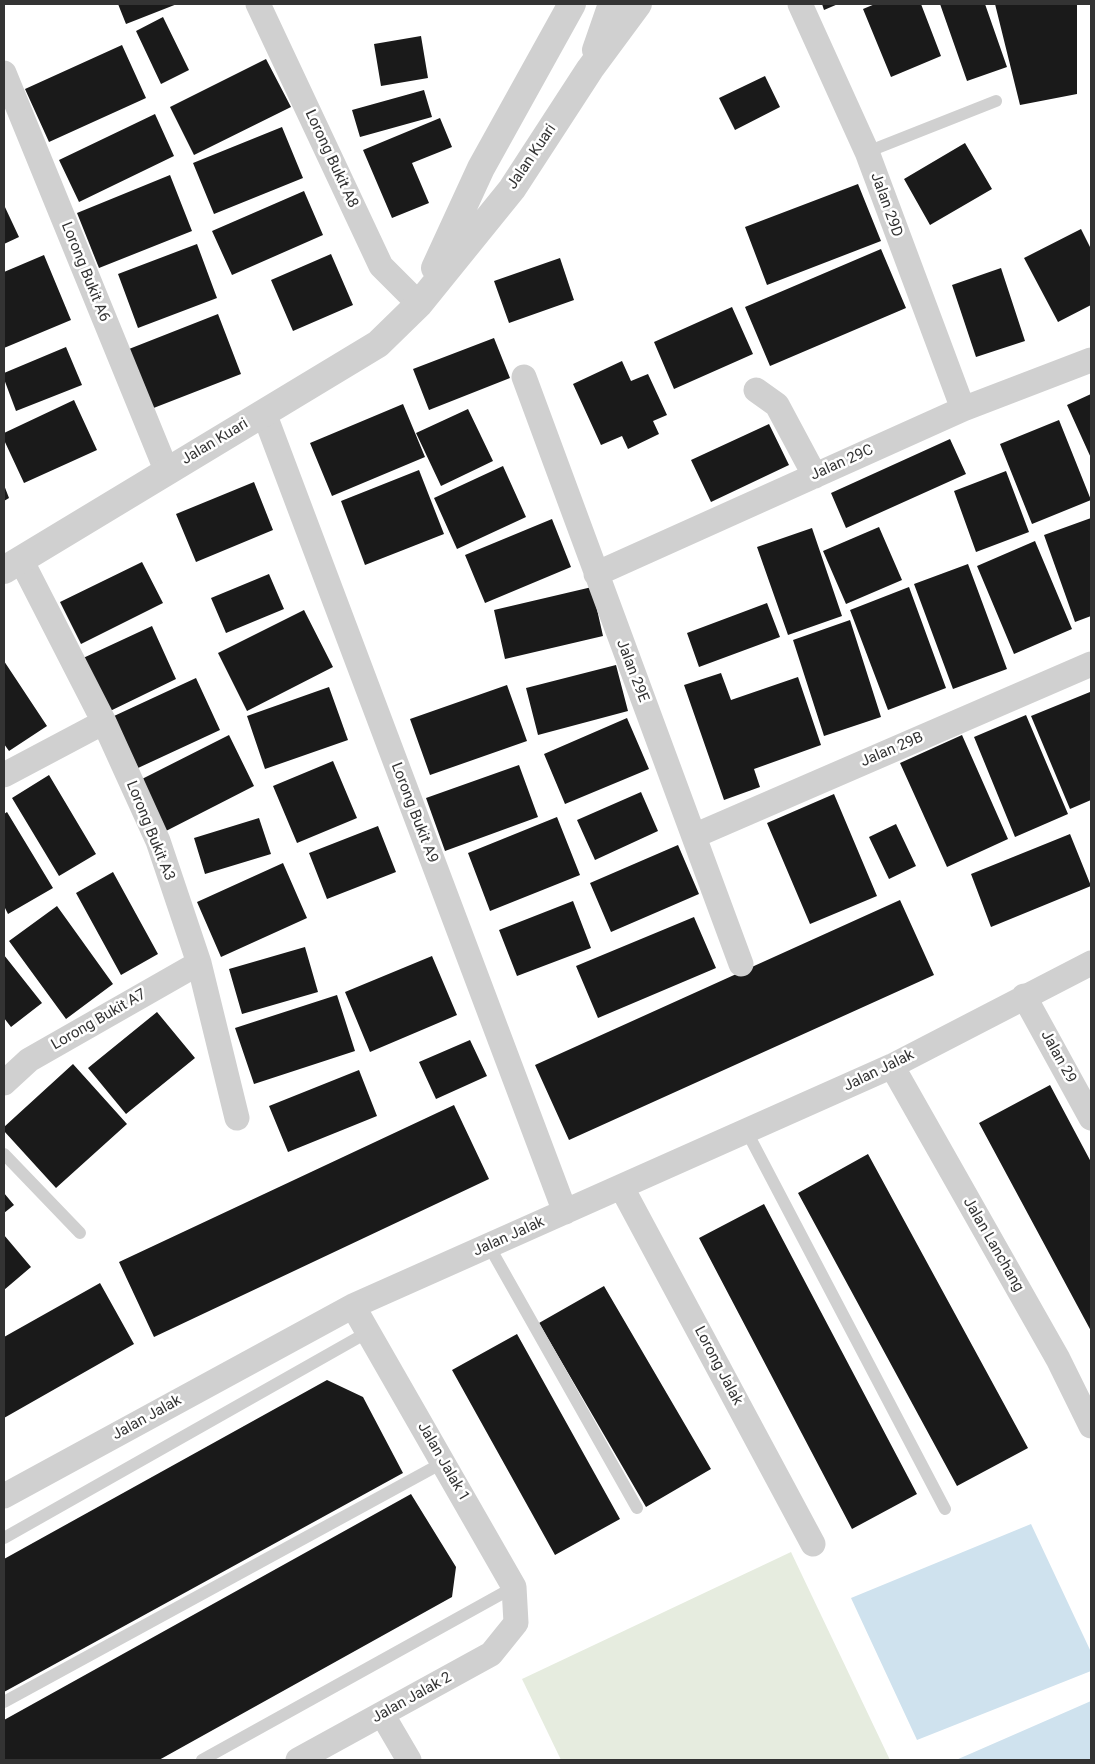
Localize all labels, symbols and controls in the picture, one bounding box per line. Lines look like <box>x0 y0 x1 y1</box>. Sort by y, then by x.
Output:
street label: Lorong Bukit A8 <box>300 107 362 211</box>
street label: Jalan Kuari <box>504 121 560 193</box>
street label: Jalan 29D <box>866 170 906 240</box>
street label: Lorong Bukit A6 <box>57 219 113 325</box>
street label: Jalan Kuari <box>178 415 252 469</box>
street label: Jalan 29C <box>808 441 876 485</box>
street label: Jalan 29E <box>612 637 652 705</box>
street label: Jalan 29B <box>858 729 926 771</box>
street label: Lorong Bukit A9 <box>387 760 441 866</box>
street label: Lorong Bukit A3 <box>122 778 178 884</box>
street label: Lorong Bukit A7 <box>48 986 150 1054</box>
street label: Jalan 29 <box>1036 1028 1080 1086</box>
street label: Jalan Jalak <box>841 1046 917 1096</box>
street label: Jalan Lanchang <box>959 1195 1027 1295</box>
street label: Jalan Jalak <box>471 1213 547 1261</box>
street label: Lorong Jalak <box>690 1324 746 1408</box>
street label: Jalan Jalak <box>109 1392 185 1444</box>
street label: Jalan Jalak 1 <box>413 1419 473 1505</box>
street label: Jalan Jalak 2 <box>369 1669 455 1727</box>

